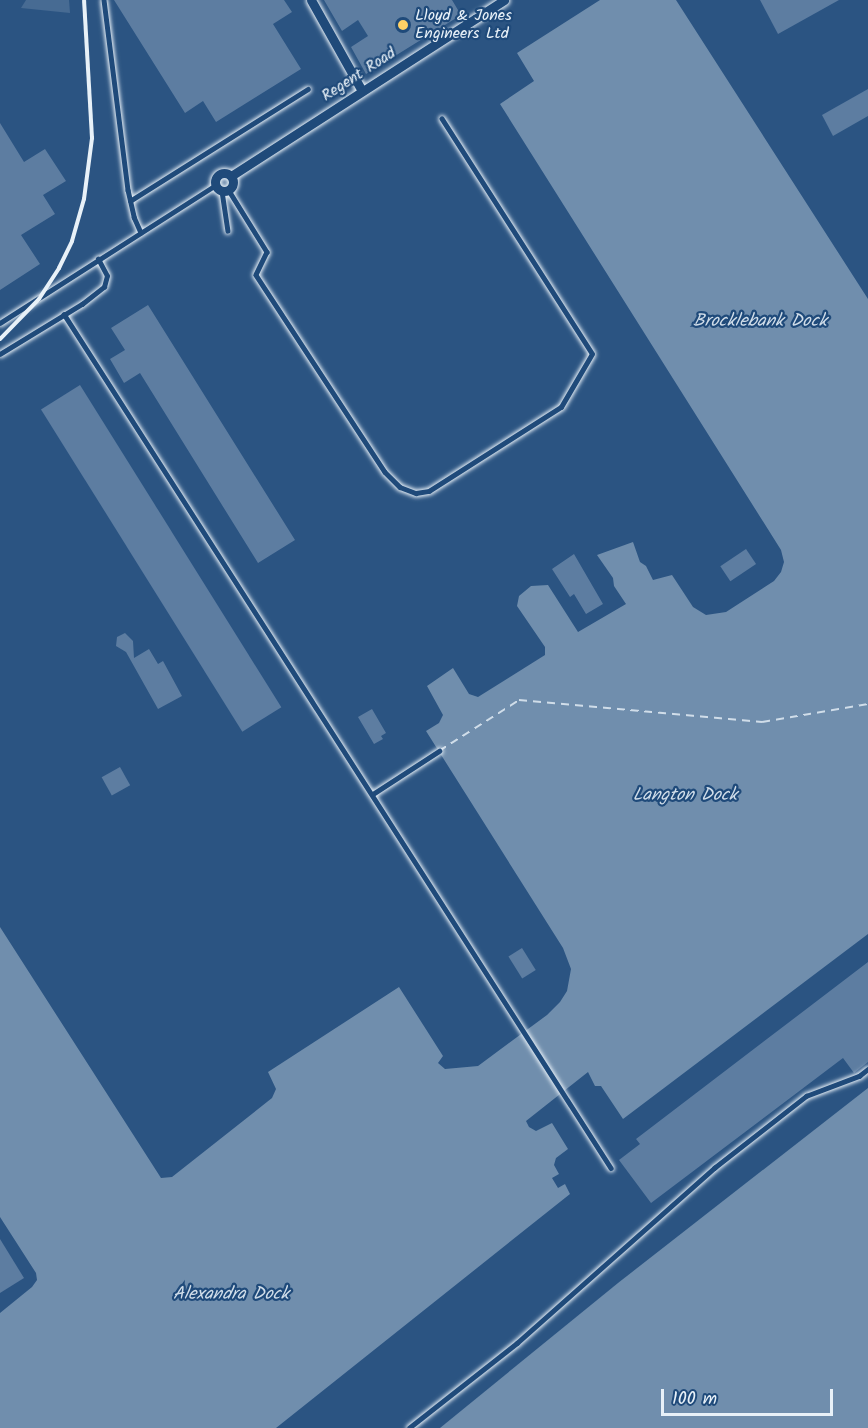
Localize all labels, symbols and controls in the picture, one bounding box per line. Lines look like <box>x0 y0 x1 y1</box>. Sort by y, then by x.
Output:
place label: Lloyd & Jones Engineers Ltd <box>415 6 512 44</box>
marker: Lloyd & Jones Engineers Ltd <box>396 18 410 32</box>
street label: Regent Road <box>318 44 400 106</box>
water label: Brocklebank Dock <box>693 311 827 333</box>
water label: Langton Dock <box>633 785 737 807</box>
water label: Alexandra Dock <box>173 1284 289 1306</box>
scale bar <box>664 1377 836 1415</box>
text: 100 m <box>672 1385 717 1414</box>

